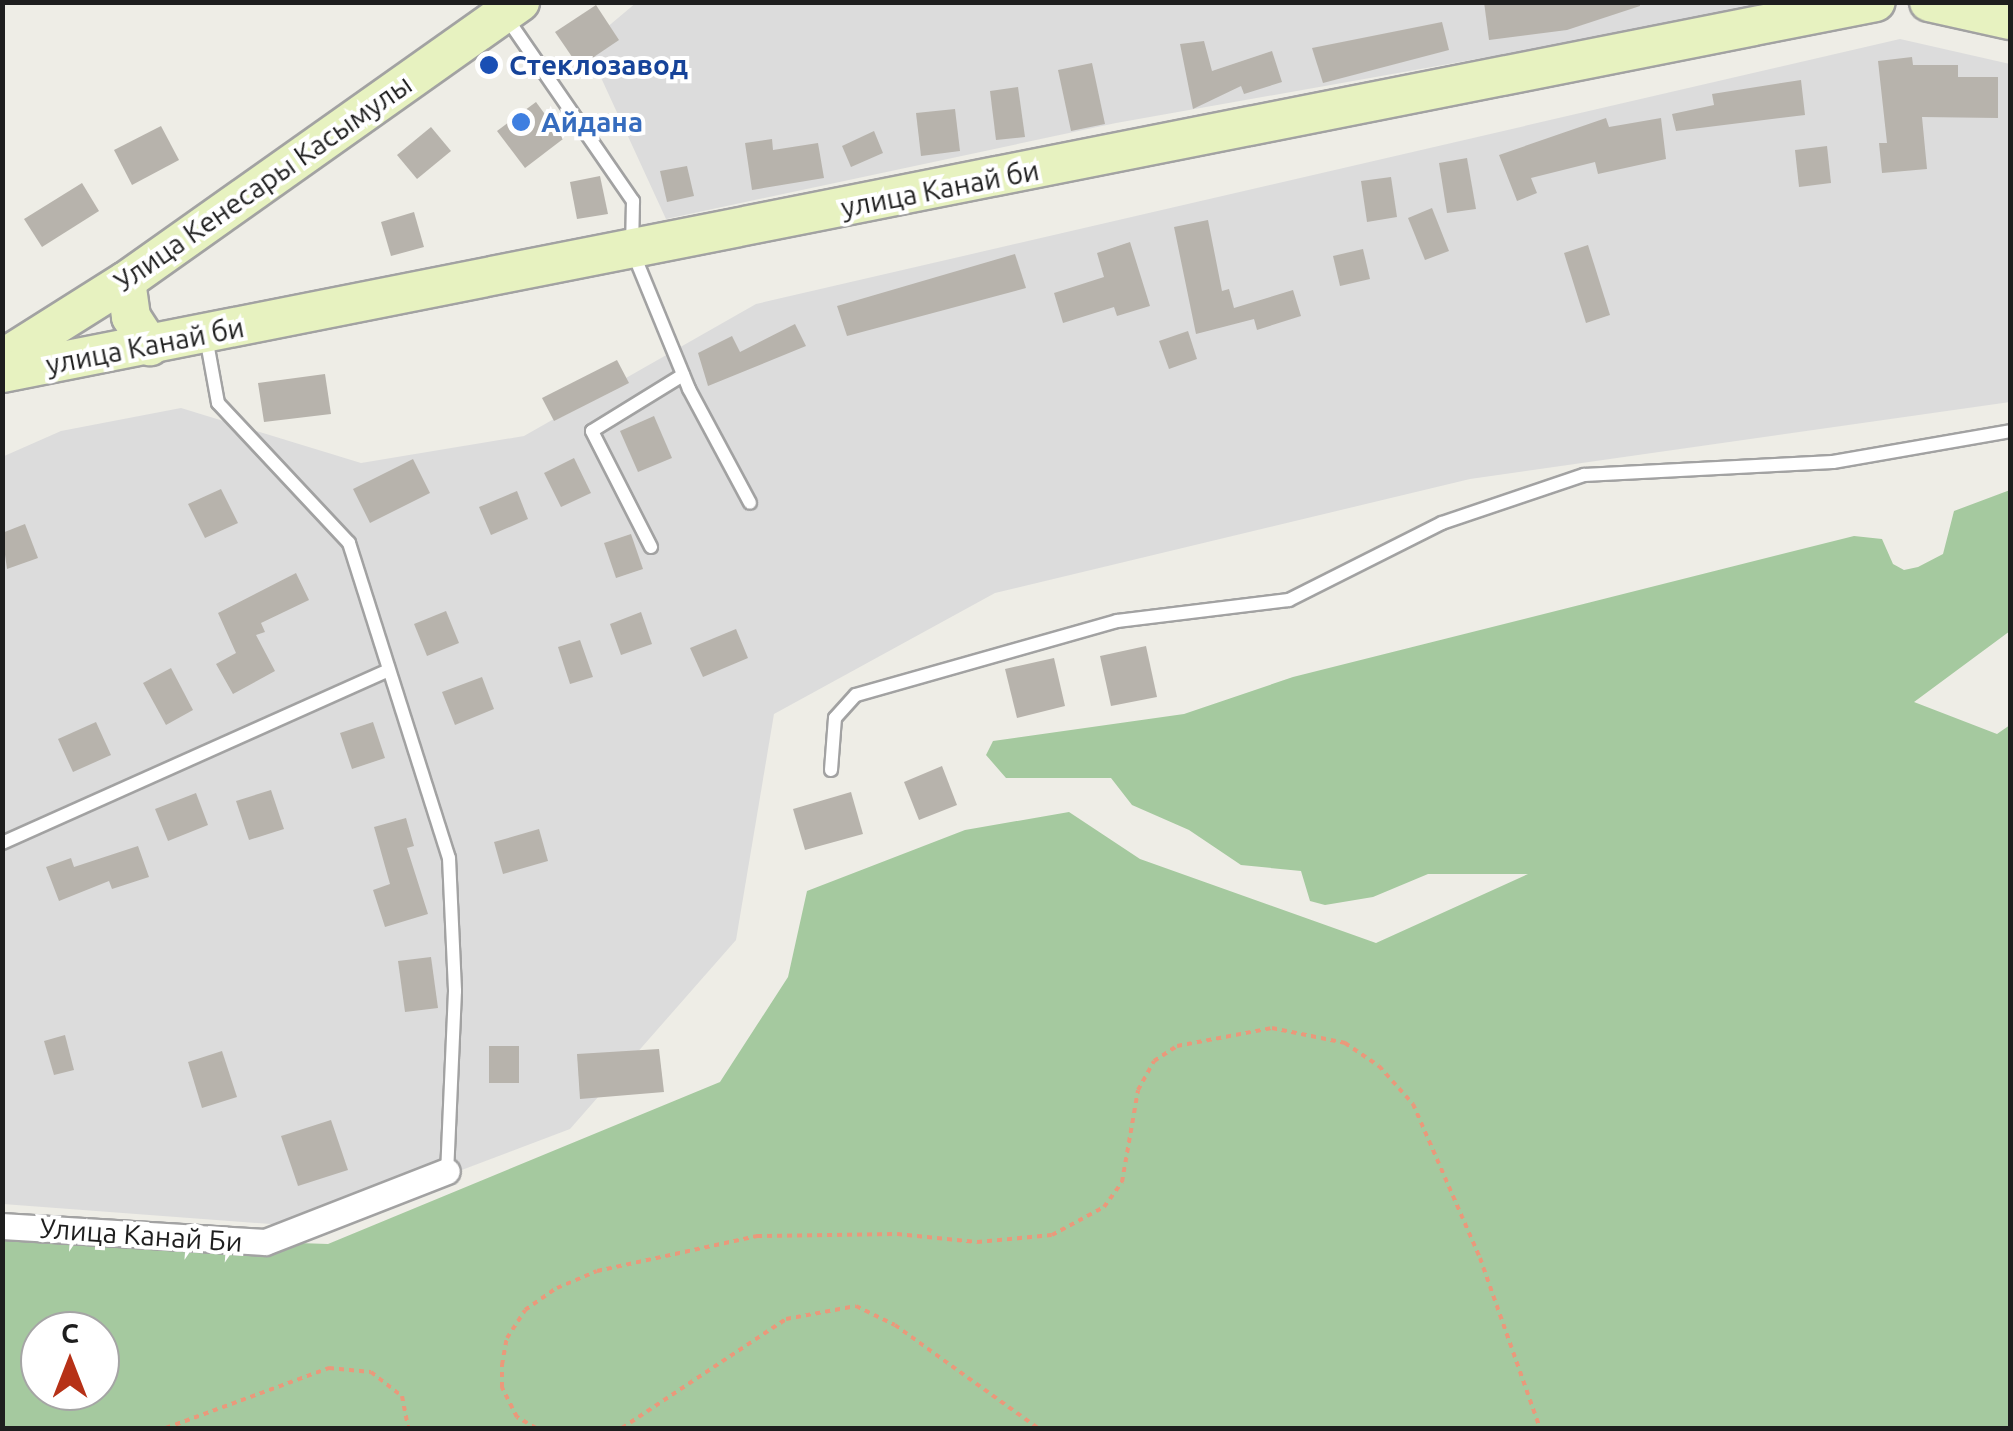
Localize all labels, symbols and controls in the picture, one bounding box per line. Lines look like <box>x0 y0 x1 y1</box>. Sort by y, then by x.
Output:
place label: Стеклозавод <box>509 48 688 82</box>
marker: Стеклозавод <box>478 54 500 76</box>
street label: Улица Кенесары Касымулы <box>108 67 418 299</box>
place label: Айдана <box>541 105 643 139</box>
marker: Айдана <box>510 111 532 133</box>
street label: улица Канай би <box>838 153 1042 225</box>
street label: улица Канай би <box>43 310 247 382</box>
street label: Улица Канай Би <box>38 1211 244 1259</box>
north arrow <box>20 1311 120 1411</box>
text: С <box>61 1317 79 1348</box>

